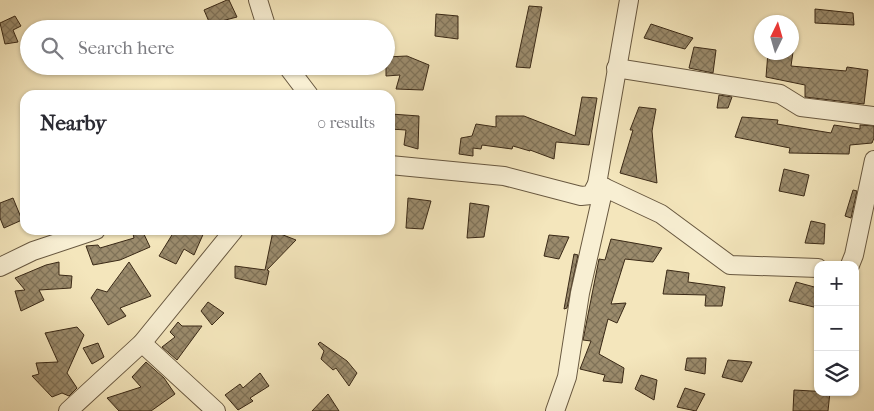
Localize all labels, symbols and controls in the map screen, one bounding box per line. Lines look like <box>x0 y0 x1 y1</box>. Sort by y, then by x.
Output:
north arrow <box>754 15 799 60</box>
search box <box>20 20 395 75</box>
icon: search <box>38 34 66 62</box>
text: Search here <box>78 37 174 59</box>
text: Nearby <box>40 111 106 135</box>
text: 0 results <box>317 113 375 132</box>
map controls <box>814 261 859 396</box>
button: + <box>814 261 859 306</box>
button: − <box>814 306 859 351</box>
button: layers <box>814 351 859 396</box>

